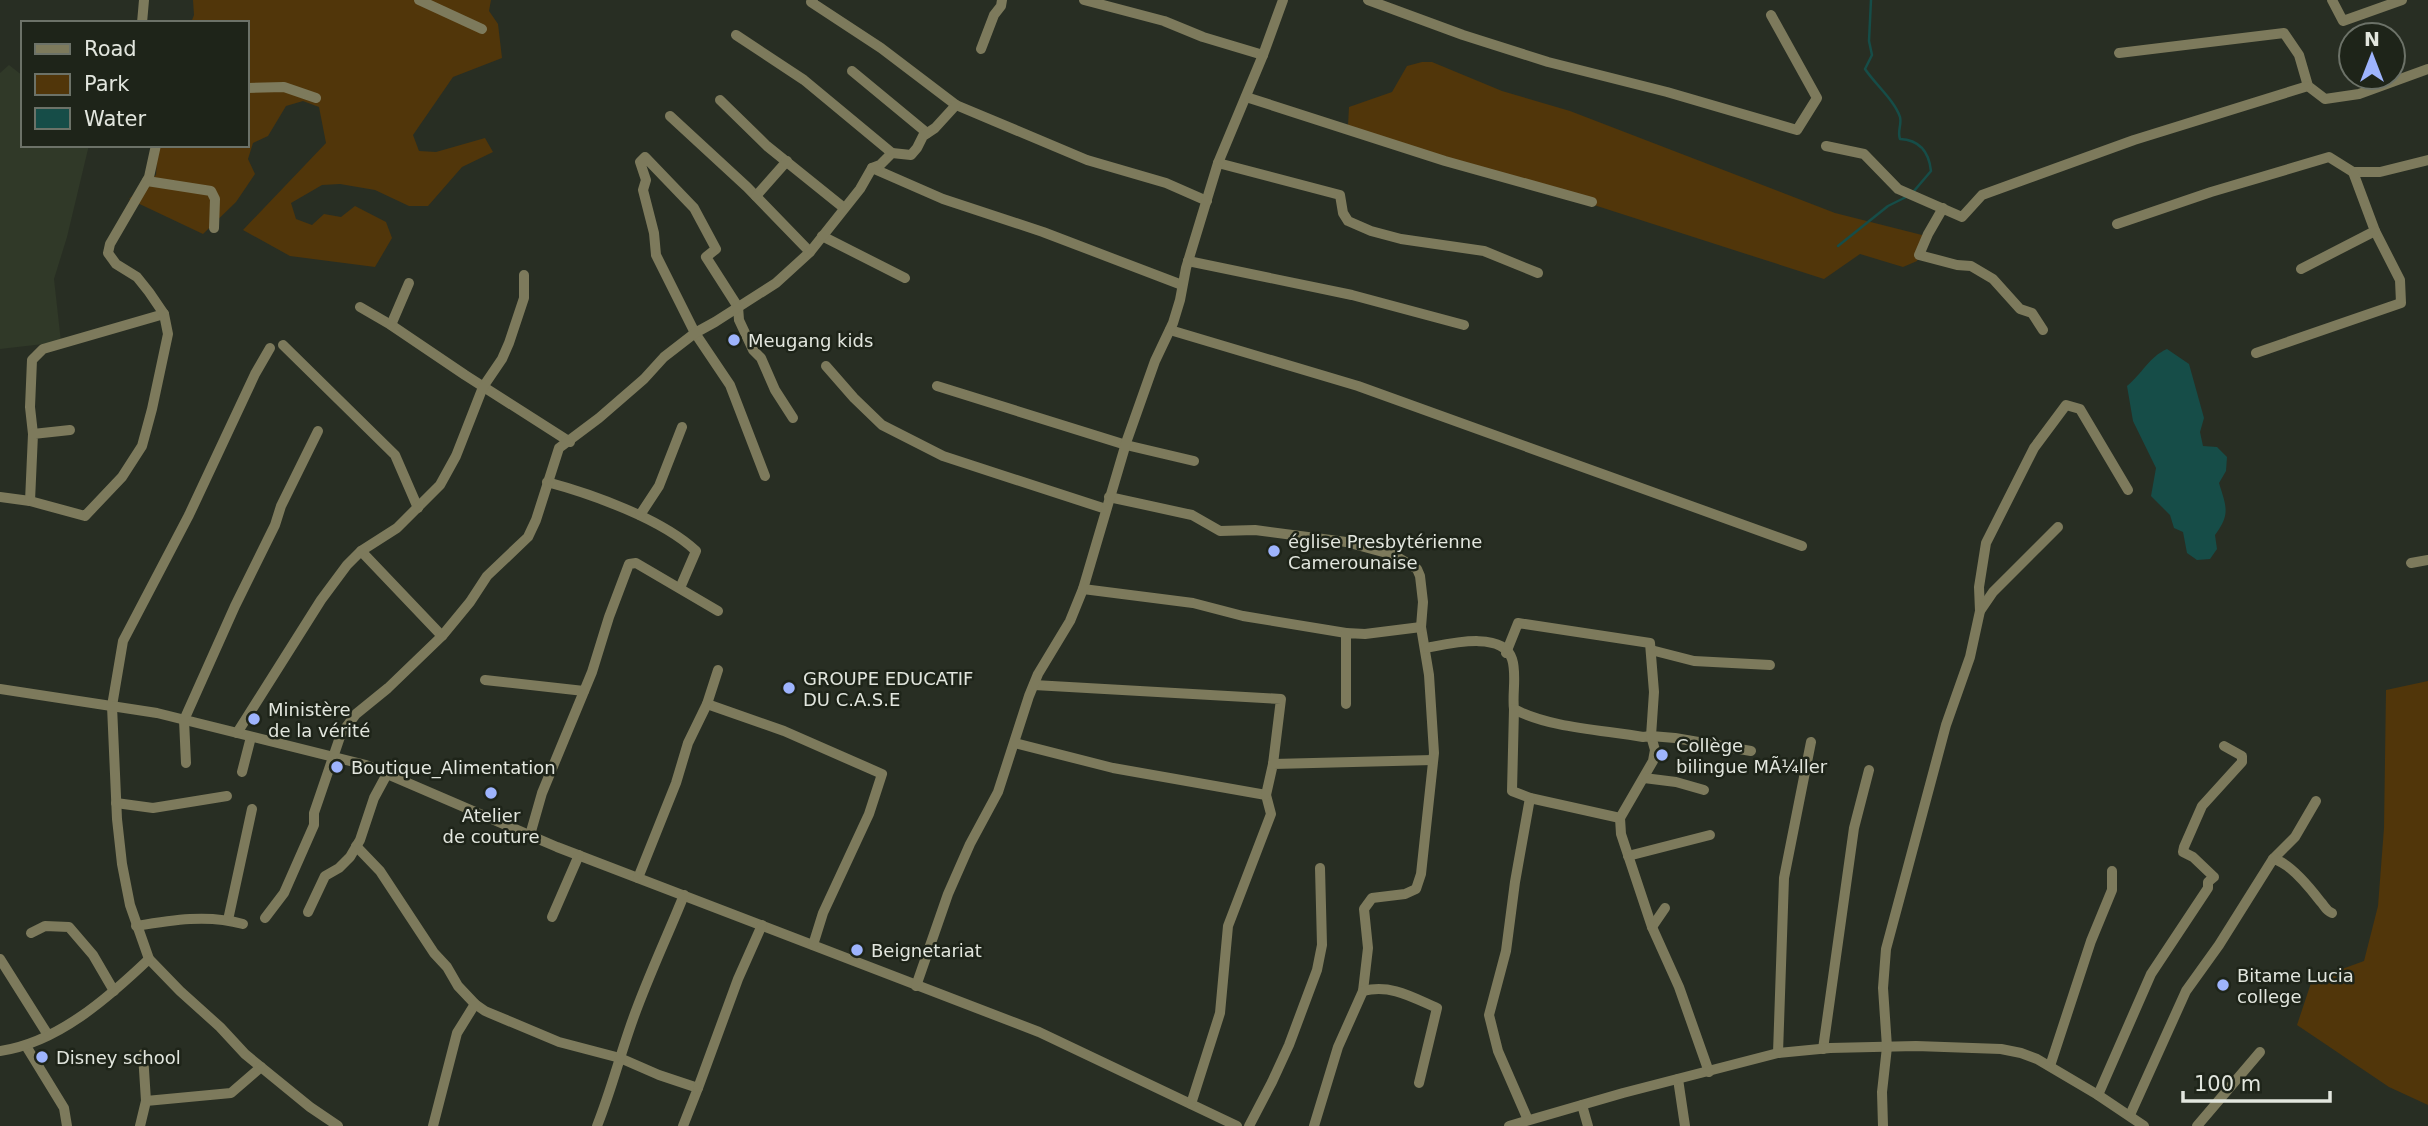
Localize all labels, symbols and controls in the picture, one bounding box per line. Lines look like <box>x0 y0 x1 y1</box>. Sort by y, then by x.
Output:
legend <box>21 21 248 147</box>
north arrow <box>2337 21 2407 91</box>
text: N <box>2364 28 2380 50</box>
text: Road <box>84 37 137 61</box>
text: Park <box>84 72 130 96</box>
text: Water <box>84 107 146 131</box>
place label: Meugang kids <box>748 330 873 351</box>
marker: Meugang kids <box>726 332 742 348</box>
place label: église Presbytérienne Camerounaise <box>1288 531 1482 573</box>
marker: église Presbytérienne Camerounaise <box>1266 543 1282 559</box>
place label: GROUPE EDUCATIF DU C.A.S.E <box>803 668 973 710</box>
marker: GROUPE EDUCATIF DU C.A.S.E <box>781 680 797 696</box>
place label: Ministère de la vérité <box>268 699 370 741</box>
marker: Ministère de la vérité <box>246 711 262 727</box>
place label: Collège bilingue MÃ¼ller <box>1676 735 1828 777</box>
marker: Collège bilingue MÃ¼ller <box>1654 747 1670 763</box>
place label: Boutique_Alimentation <box>351 757 556 779</box>
marker: Boutique_Alimentation <box>329 759 345 775</box>
marker: Atelier de couture <box>483 785 499 801</box>
place label: Atelier de couture <box>442 805 540 847</box>
place label: Beignetariat <box>871 940 982 961</box>
marker: Beignetariat <box>849 942 865 958</box>
place label: Bitame Lucia college <box>2237 965 2354 1007</box>
marker: Bitame Lucia college <box>2215 977 2231 993</box>
place label: Disney school <box>56 1047 181 1068</box>
marker: Disney school <box>34 1049 50 1065</box>
scale bar <box>2183 1060 2330 1104</box>
text: 100 m <box>2194 1072 2261 1096</box>

